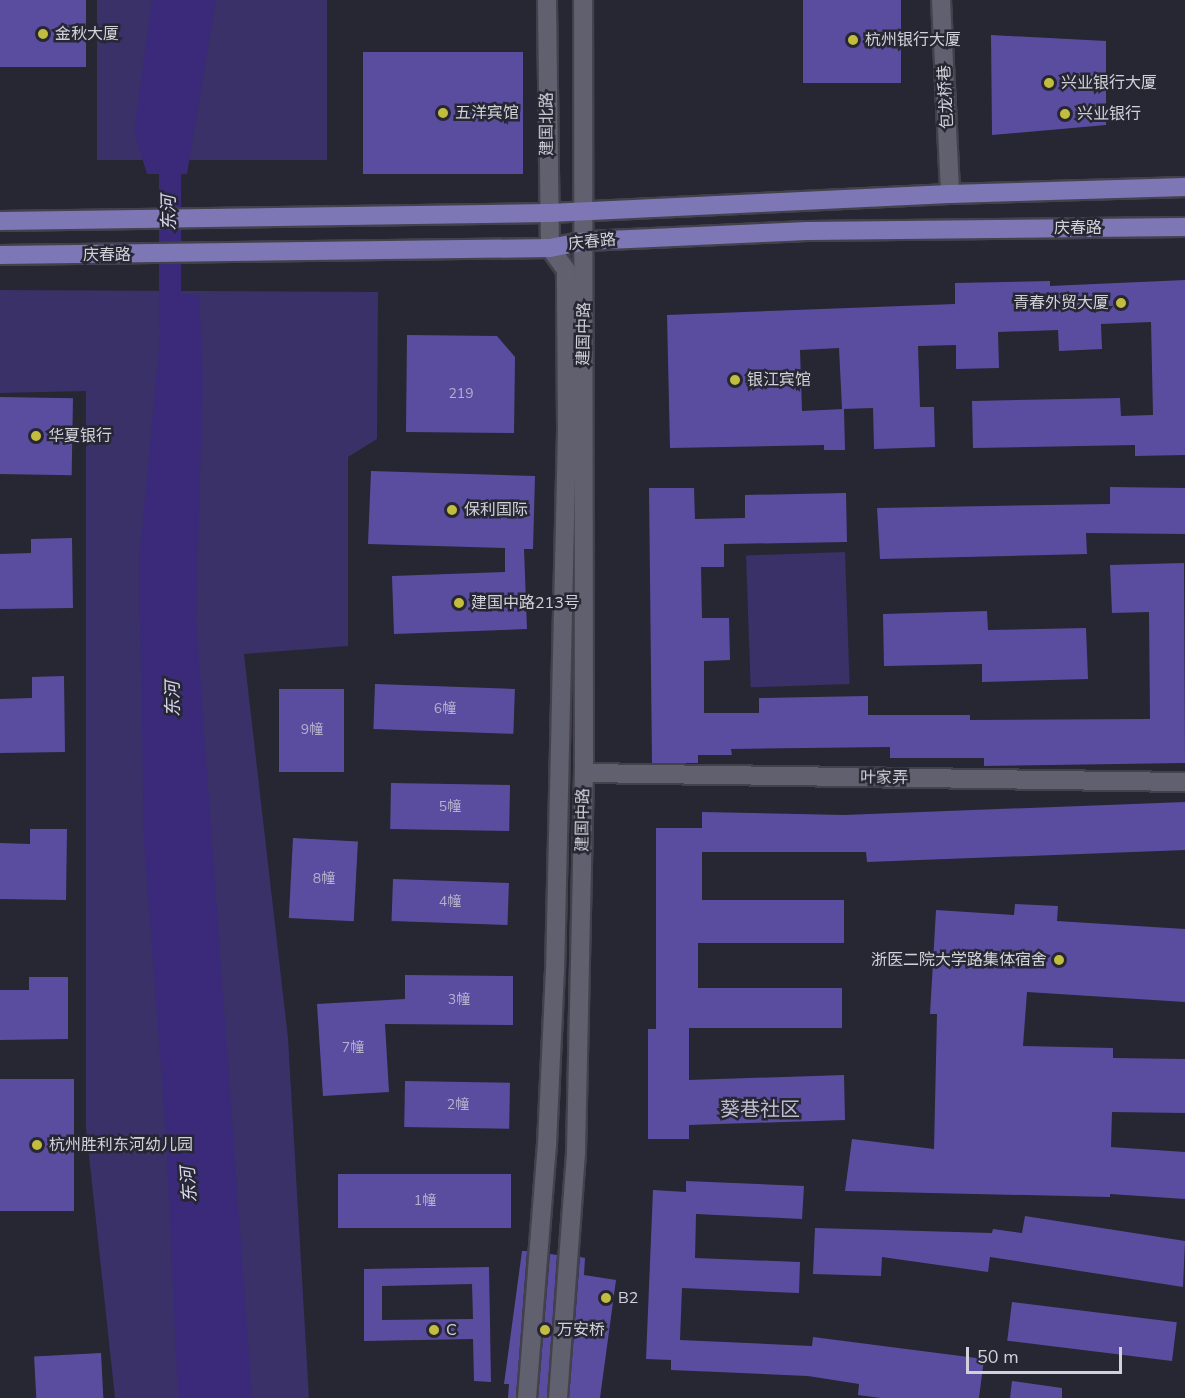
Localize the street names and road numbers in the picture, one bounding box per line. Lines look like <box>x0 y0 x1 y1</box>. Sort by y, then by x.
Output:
street label: 包龙桥巷 <box>935 65 957 129</box>
street label: 建国北路 <box>537 92 557 156</box>
street label: 庆春路 <box>1054 218 1102 238</box>
street label: 庆春路 <box>567 230 617 254</box>
street label: 庆春路 <box>83 245 131 265</box>
street label: 建国中路 <box>574 302 594 366</box>
street label: 叶家弄 <box>860 768 908 788</box>
street label: 建国中路 <box>573 788 593 852</box>

